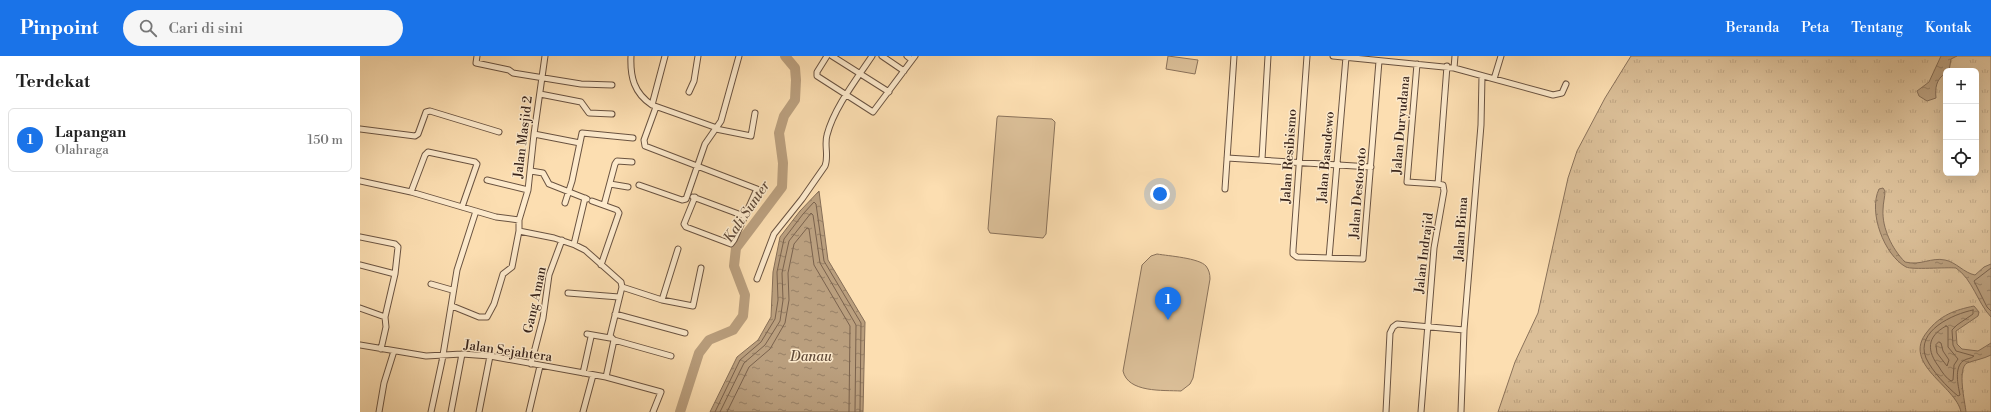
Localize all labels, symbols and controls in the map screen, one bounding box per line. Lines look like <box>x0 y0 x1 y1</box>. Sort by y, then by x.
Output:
search box <box>123 10 403 46</box>
text: Pinpoint <box>20 16 99 40</box>
icon: search <box>137 17 159 39</box>
text: Cari di sini <box>169 19 243 38</box>
text: Beranda <box>1726 19 1779 37</box>
text: Peta <box>1801 19 1829 37</box>
text: Tentang <box>1851 19 1903 37</box>
text: Kontak <box>1925 19 1971 37</box>
map controls <box>1943 68 1979 176</box>
button: + <box>1943 68 1979 104</box>
text: Terdekat <box>16 71 90 93</box>
street label: Jalan Duryudana <box>1389 75 1413 176</box>
street label: Jalan Masjid 2 <box>510 95 536 180</box>
button: − <box>1943 104 1979 140</box>
street label: Jalan Resibismo <box>1278 108 1300 205</box>
street label: Jalan Basudewo <box>1314 111 1338 204</box>
text: Lapangan <box>55 123 126 142</box>
text: 1 <box>27 132 33 148</box>
text: 150 m <box>308 132 343 148</box>
button: locate <box>1943 140 1979 176</box>
text: Olahraga <box>55 142 109 158</box>
street label: Jalan Destoroto <box>1346 147 1370 240</box>
water label: Kali Sunter <box>720 177 775 246</box>
your location <box>1150 184 1170 204</box>
street label: Jalan Bima <box>1451 196 1471 263</box>
street label: Jalan Indrajid <box>1411 211 1437 295</box>
street label: Gang Aman <box>520 265 550 335</box>
pin: 1 <box>1155 287 1181 320</box>
street label: Jalan Sejahtera <box>462 337 553 365</box>
water label: Danau <box>789 348 832 366</box>

